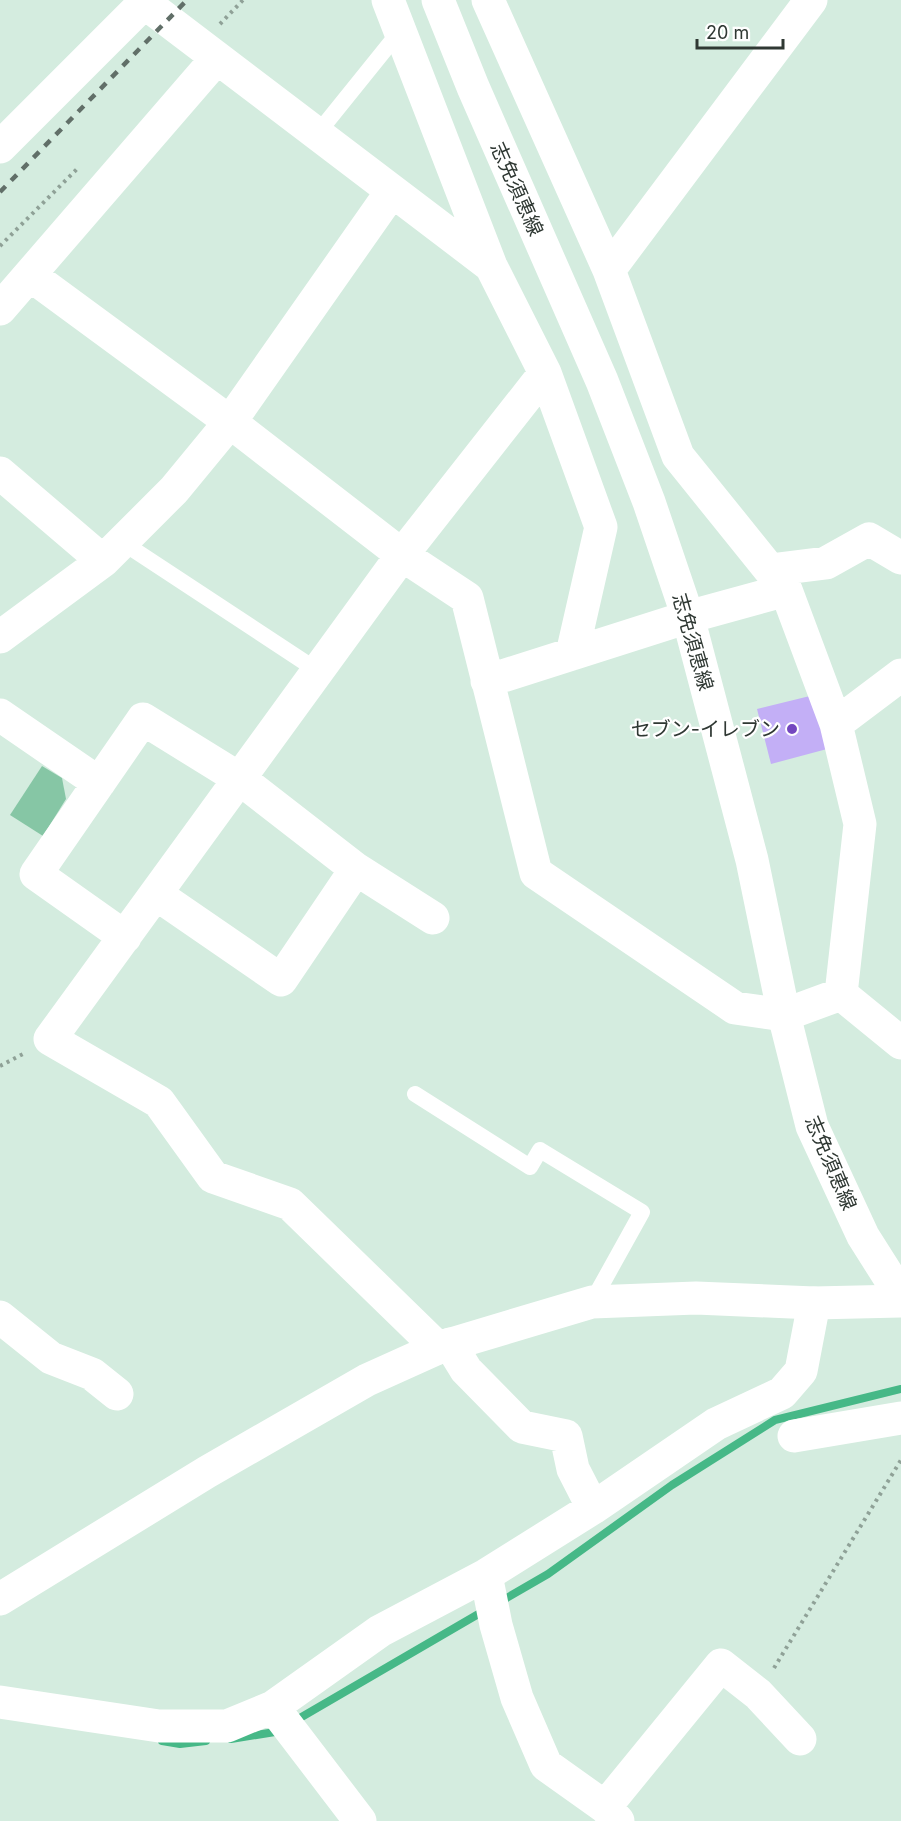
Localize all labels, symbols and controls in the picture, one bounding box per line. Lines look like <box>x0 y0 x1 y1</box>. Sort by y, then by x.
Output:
scale bar <box>697 12 782 50</box>
text: 20 m <box>706 22 749 43</box>
street label: 志免須恵線 <box>486 138 548 240</box>
street label: 志免須恵線 <box>668 591 718 693</box>
place label: セブン-イレブン <box>631 717 780 741</box>
marker: セブン-イレブン <box>785 722 799 736</box>
street label: 志免須恵線 <box>800 1112 862 1214</box>

